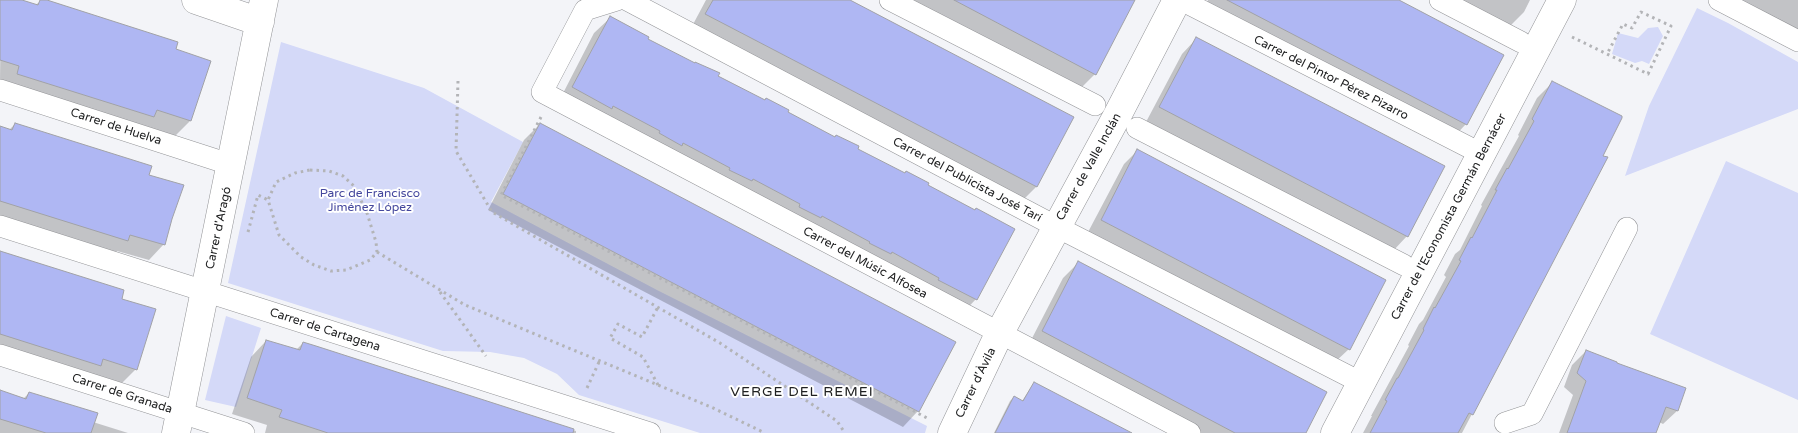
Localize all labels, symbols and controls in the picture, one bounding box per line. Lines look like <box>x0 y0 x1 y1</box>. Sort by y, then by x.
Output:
street label: Carrer del Pintor Pérez Pizarro <box>1251 33 1411 123</box>
street label: Carrer de Huelva <box>69 105 163 149</box>
street label: Carrer de Valle Inclán <box>1054 111 1124 223</box>
street label: Carrer de l'Economista Germán Bernácer <box>1388 111 1510 323</box>
street label: Carrer del Publicista José Tarí <box>890 135 1044 225</box>
street label: Carrer d'Aragó <box>203 185 235 271</box>
park label: Parc de Francisco Jiménez López <box>320 187 420 215</box>
street label: Carrer del Músic Alfosea <box>800 224 930 302</box>
street label: Carrer de Cartagena <box>268 305 382 355</box>
street label: Carrer d'Àvila <box>953 345 999 421</box>
street label: Carrer de Granada <box>70 371 174 417</box>
district label: VERGE DEL REMEI <box>728 384 876 400</box>

